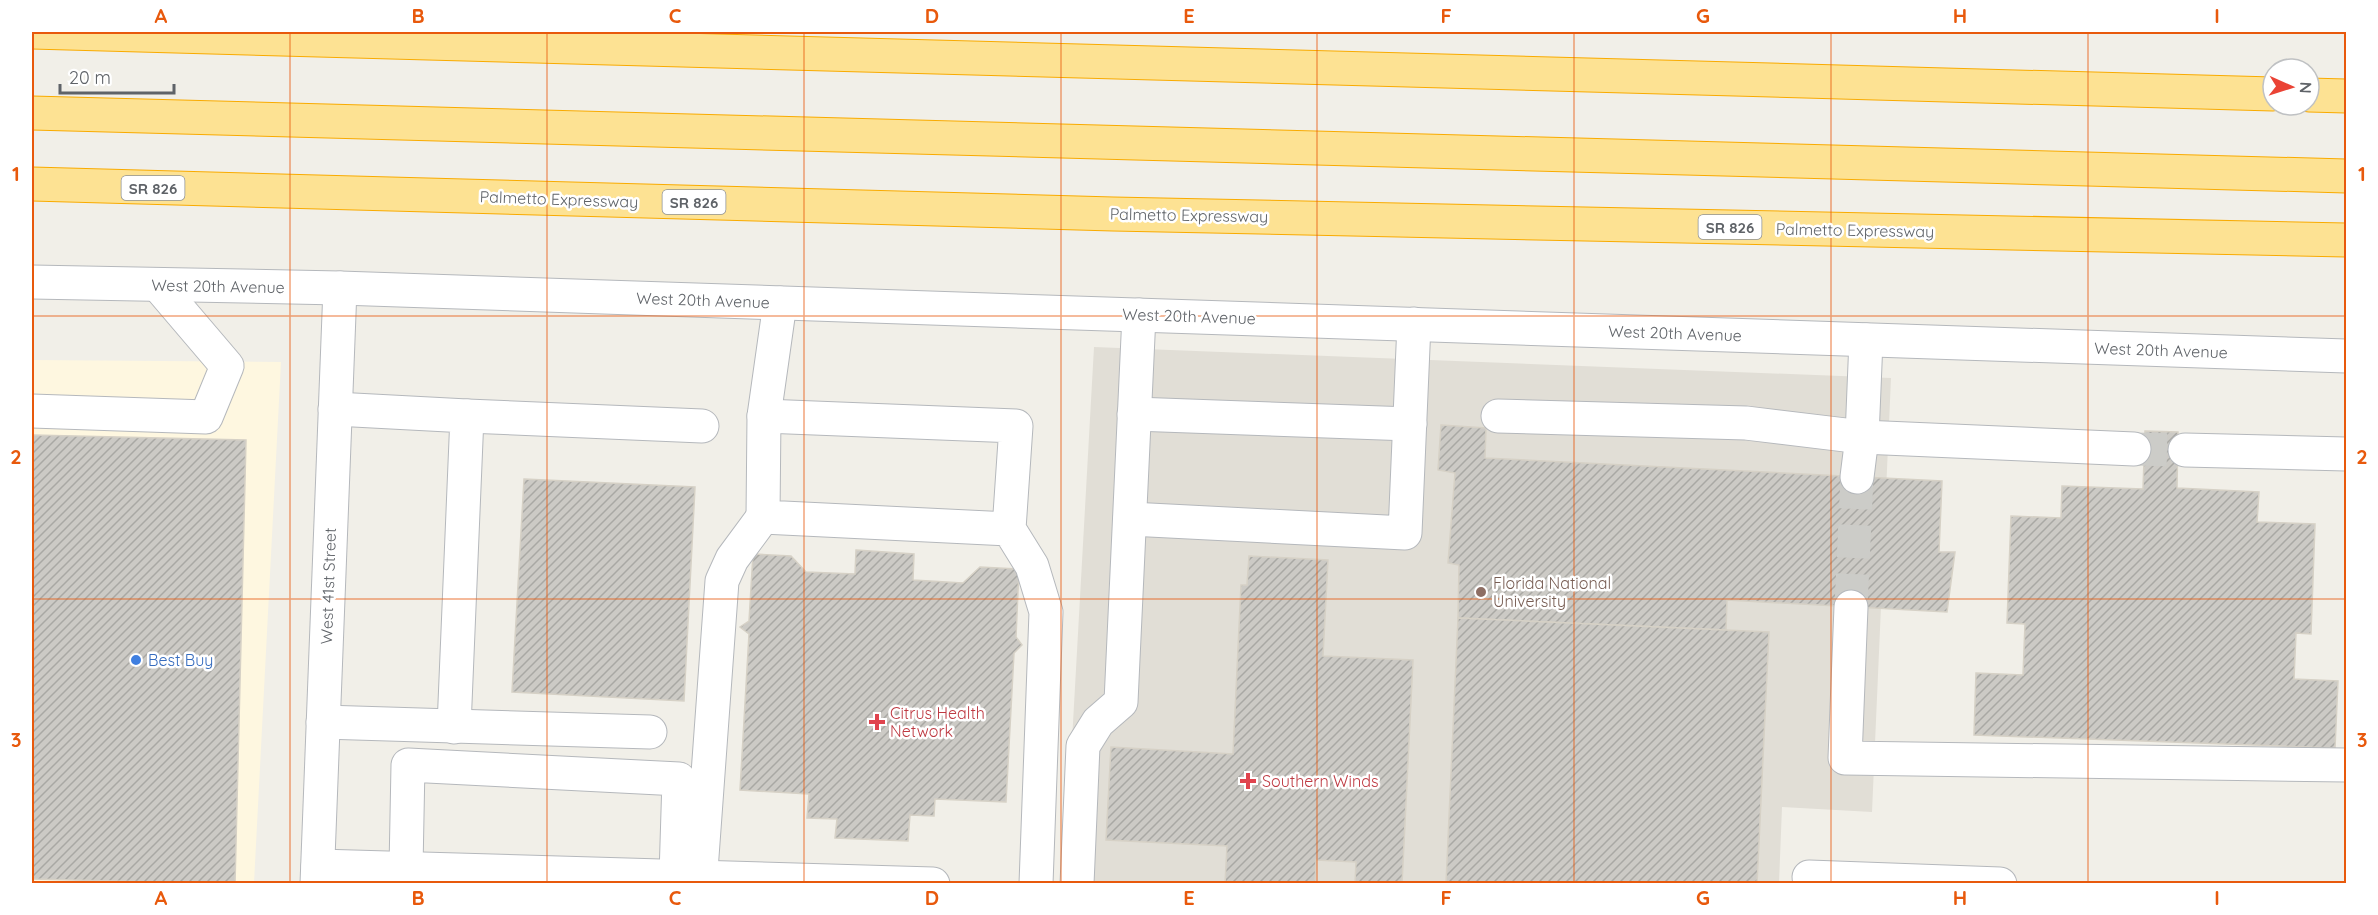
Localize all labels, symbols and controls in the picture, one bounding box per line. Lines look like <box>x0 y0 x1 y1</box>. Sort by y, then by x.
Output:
text: A <box>155 3 168 28</box>
text: B <box>411 3 425 28</box>
text: C <box>669 3 682 28</box>
text: D <box>925 3 939 28</box>
text: E <box>1183 3 1195 28</box>
text: F <box>1440 3 1452 28</box>
text: G <box>1696 3 1710 28</box>
text: H <box>1953 3 1967 28</box>
text: I <box>2214 3 2220 28</box>
scale bar <box>60 57 174 95</box>
north arrow <box>2261 57 2321 117</box>
text: 20 m <box>69 66 111 89</box>
text: N <box>2296 81 2316 94</box>
text: 1 <box>12 161 20 186</box>
text: 1 <box>2358 161 2366 186</box>
road number: SR 826 <box>122 176 184 200</box>
street label: Palmetto Expressway <box>479 186 639 212</box>
road number: SR 826 <box>662 190 726 214</box>
street label: Palmetto Expressway <box>1110 204 1268 226</box>
road number: SR 826 <box>1698 215 1762 239</box>
street label: Palmetto Expressway <box>1776 219 1934 241</box>
street label: West 20th Avenue <box>151 275 285 297</box>
street label: West 20th Avenue <box>636 288 770 312</box>
street label: West 20th Avenue <box>1122 304 1256 328</box>
street label: West 20th Avenue <box>1608 321 1742 345</box>
street label: West 20th Avenue <box>2094 338 2228 362</box>
text: 2 <box>10 444 22 469</box>
text: 2 <box>2356 444 2368 469</box>
street label: West 41st Street <box>316 527 340 645</box>
place label: Florida National University <box>1493 573 1611 611</box>
marker: Florida National University <box>1474 585 1488 599</box>
place label: Best Buy <box>148 650 213 670</box>
marker: Best Buy <box>129 653 143 667</box>
place label: Citrus Health Network <box>890 703 985 741</box>
marker: Citrus Health Network <box>868 713 886 731</box>
text: 3 <box>11 727 21 752</box>
text: 3 <box>2357 727 2367 752</box>
place label: Southern Winds <box>1262 771 1378 791</box>
marker: Southern Winds <box>1239 772 1257 790</box>
text: A <box>155 885 168 910</box>
text: B <box>411 885 425 910</box>
text: C <box>669 885 682 910</box>
text: D <box>925 885 939 910</box>
text: E <box>1183 885 1195 910</box>
text: F <box>1440 885 1452 910</box>
text: G <box>1696 885 1710 910</box>
text: H <box>1953 885 1967 910</box>
text: I <box>2214 885 2220 910</box>

